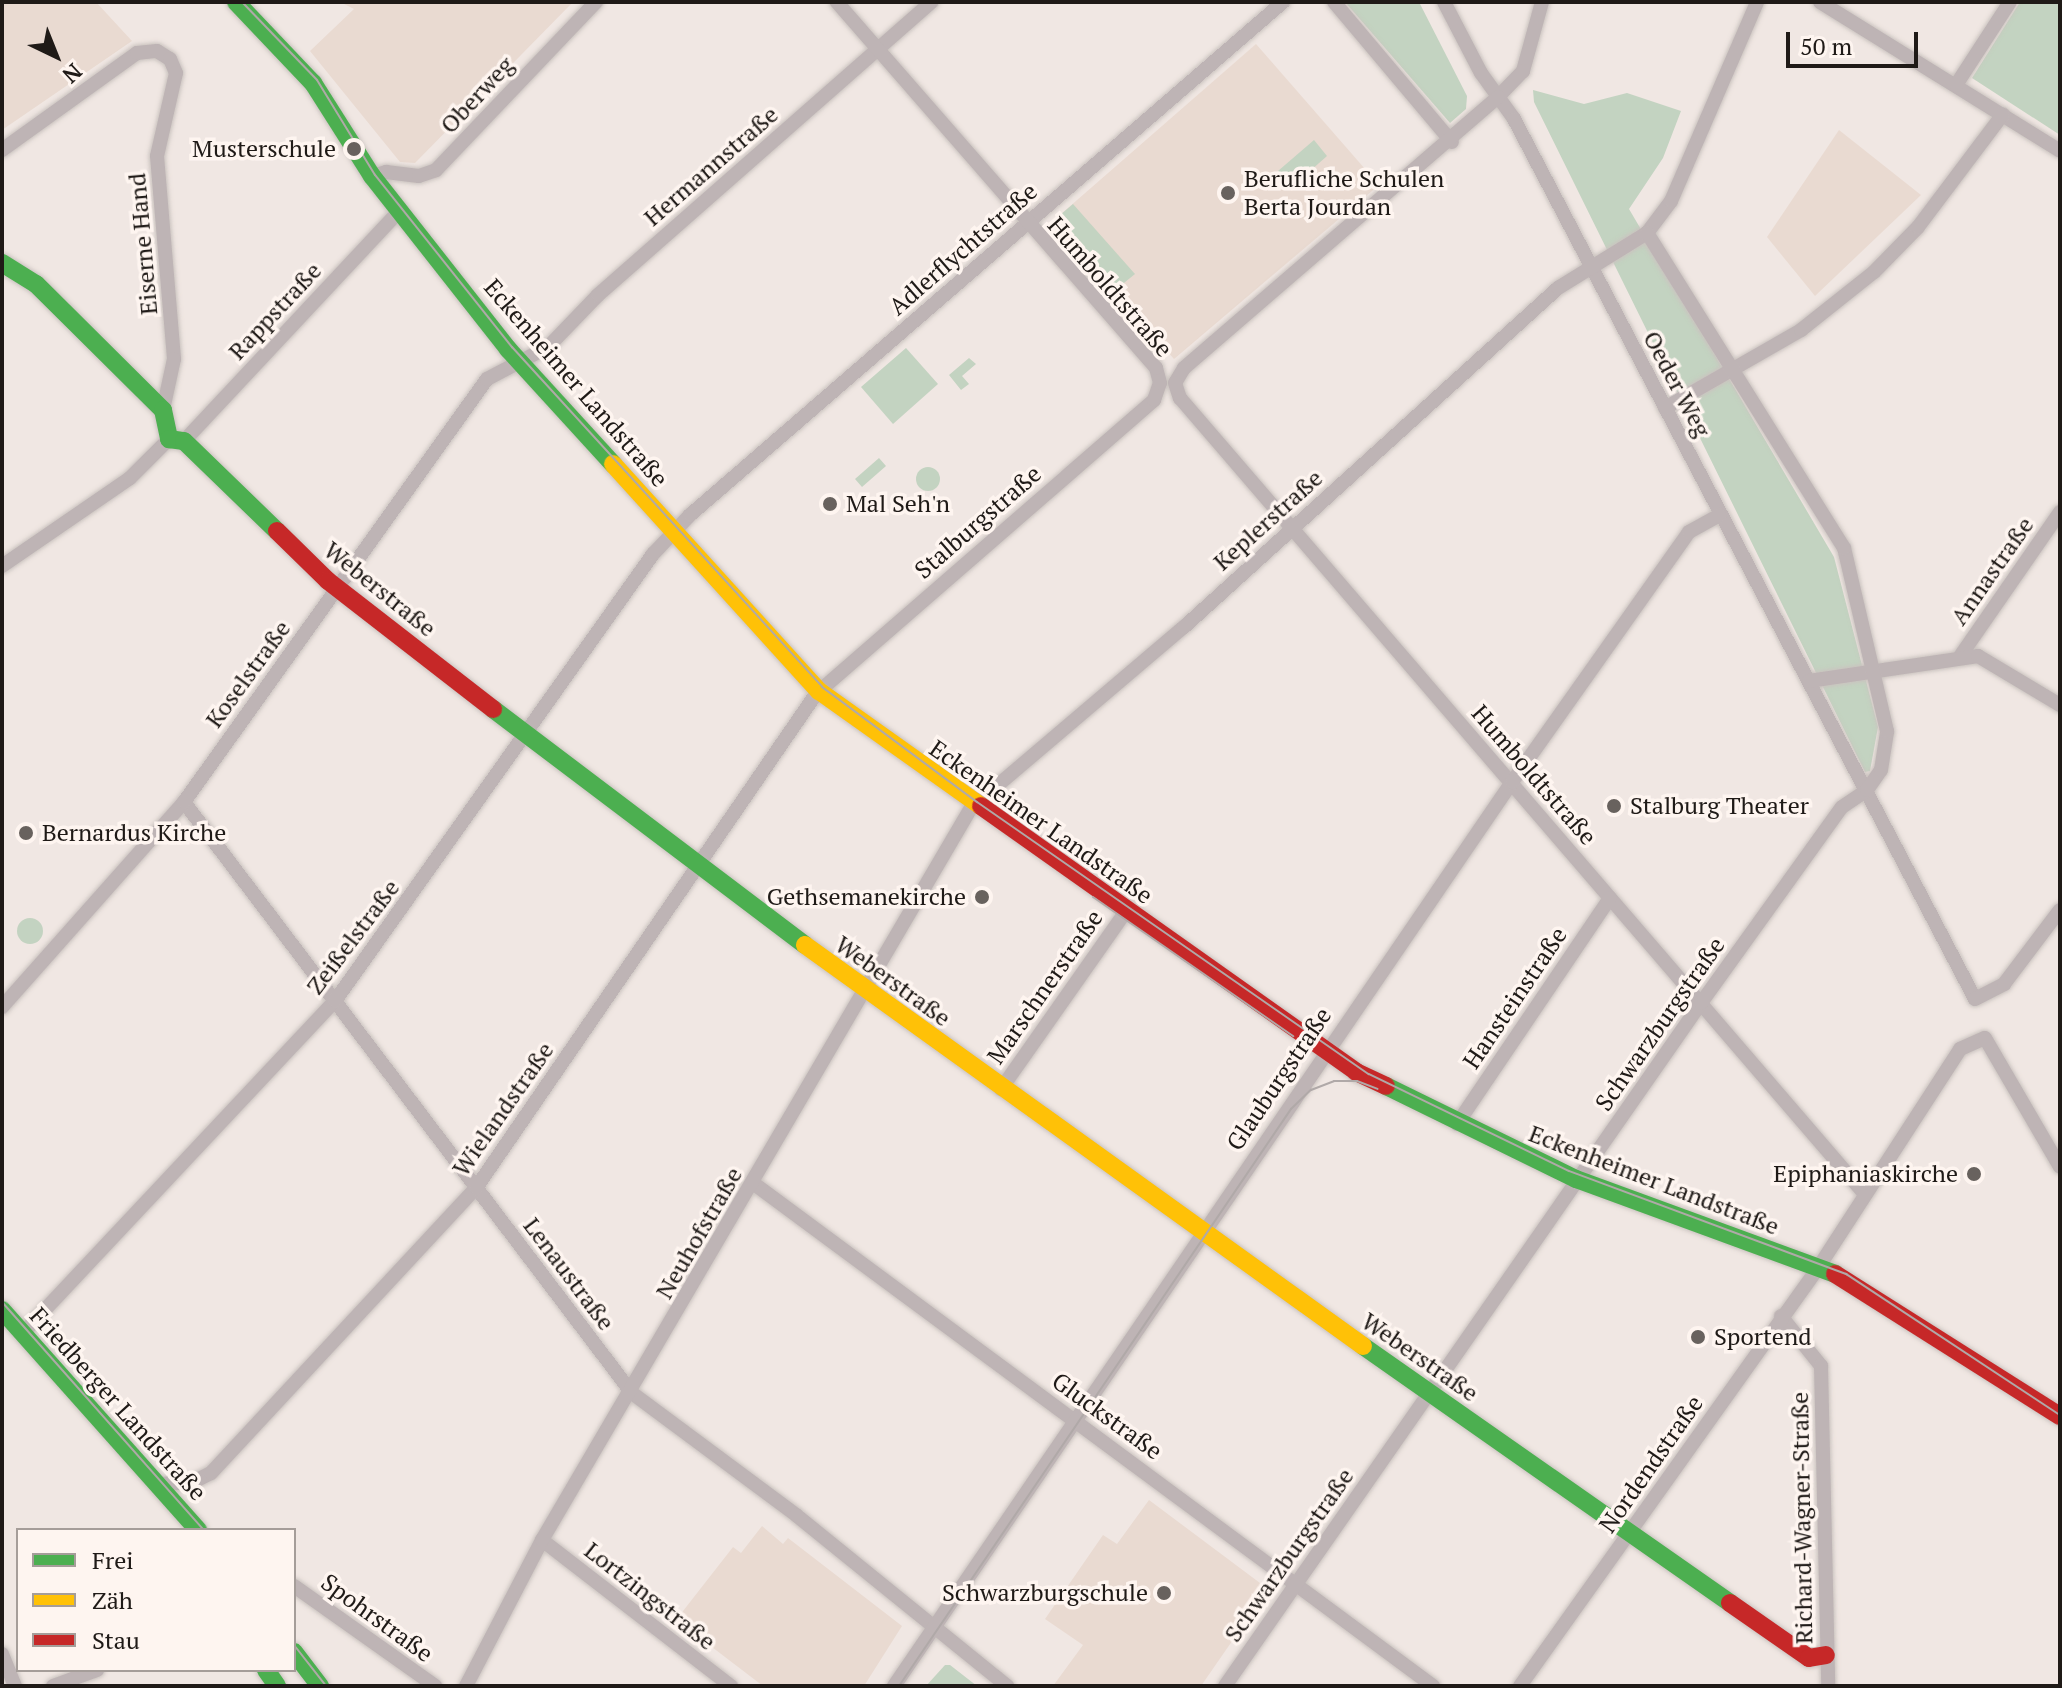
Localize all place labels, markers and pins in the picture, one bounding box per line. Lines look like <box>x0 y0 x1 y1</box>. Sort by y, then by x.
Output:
place label: Musterschule <box>192 135 336 163</box>
marker: Musterschule <box>343 138 365 160</box>
place label: Berufliche Schulen Berta Jourdan <box>1244 165 1444 221</box>
marker: Berufliche Schulen Berta Jourdan <box>1219 184 1237 202</box>
place label: Mal Seh'n <box>846 490 950 518</box>
marker: Mal Seh'n <box>821 495 839 513</box>
place label: Stalburg Theater <box>1630 792 1809 820</box>
marker: Stalburg Theater <box>1605 797 1623 815</box>
place label: Bernardus Kirche <box>42 819 226 847</box>
marker: Bernardus Kirche <box>17 824 35 842</box>
place label: Gethsemanekirche <box>767 883 966 911</box>
marker: Gethsemanekirche <box>973 888 991 906</box>
place label: Epiphaniaskirche <box>1773 1160 1958 1188</box>
marker: Epiphaniaskirche <box>1965 1165 1983 1183</box>
place label: Sportend <box>1714 1323 1811 1351</box>
marker: Sportend <box>1689 1328 1707 1346</box>
place label: Schwarzburgschule <box>942 1579 1148 1607</box>
marker: Schwarzburgschule <box>1155 1584 1173 1602</box>

